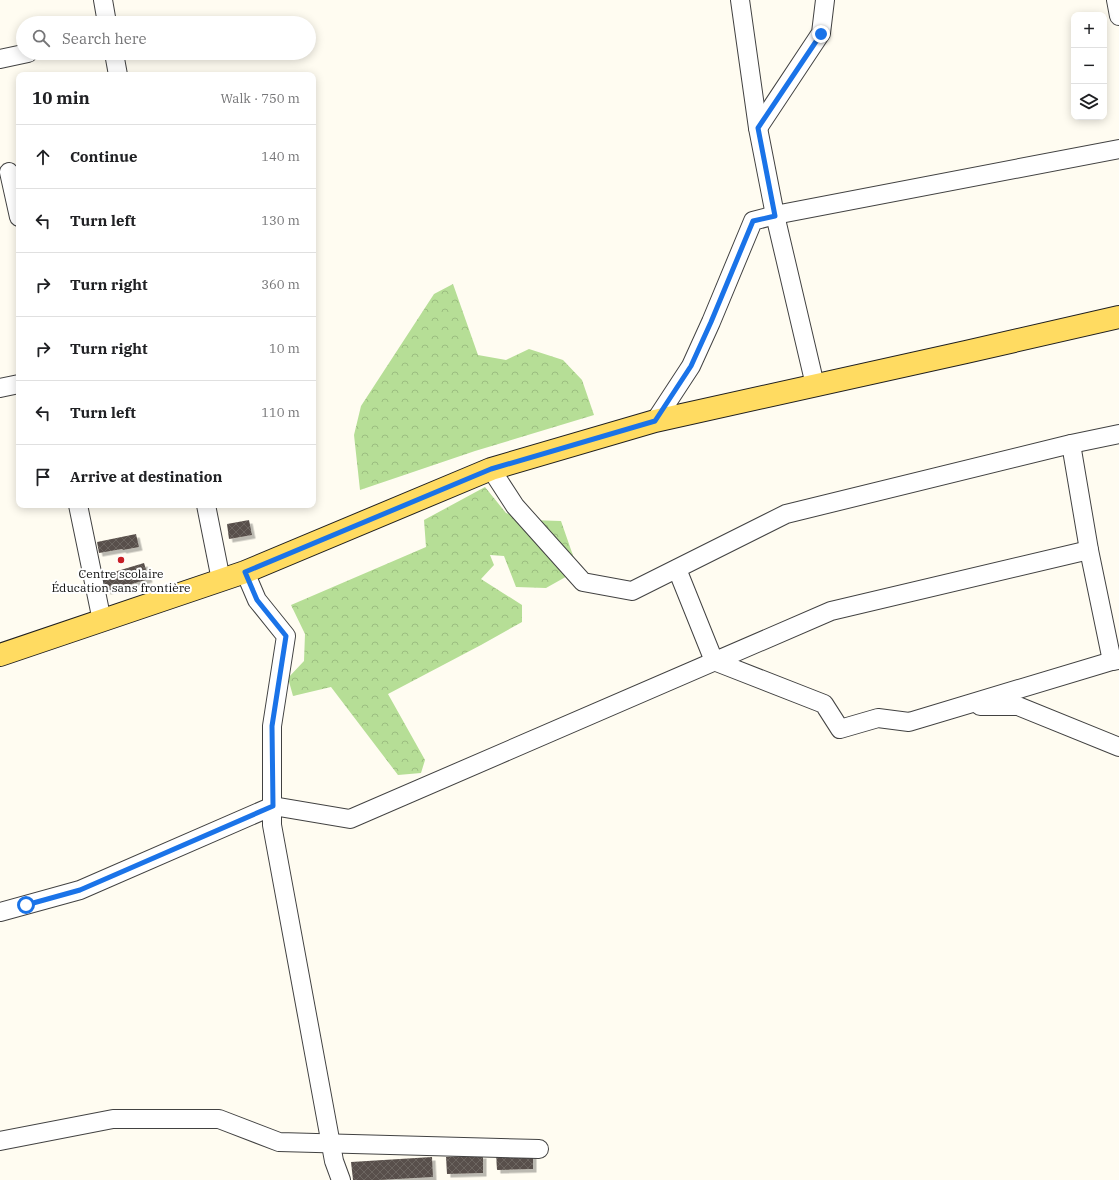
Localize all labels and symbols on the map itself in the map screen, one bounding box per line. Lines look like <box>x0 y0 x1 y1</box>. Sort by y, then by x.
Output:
route end <box>812 25 830 43</box>
marker: Centre scolaire Éducation sans frontière <box>116 555 126 565</box>
place label: Centre scolaire Éducation sans frontière <box>52 566 190 595</box>
route start <box>17 896 35 914</box>

